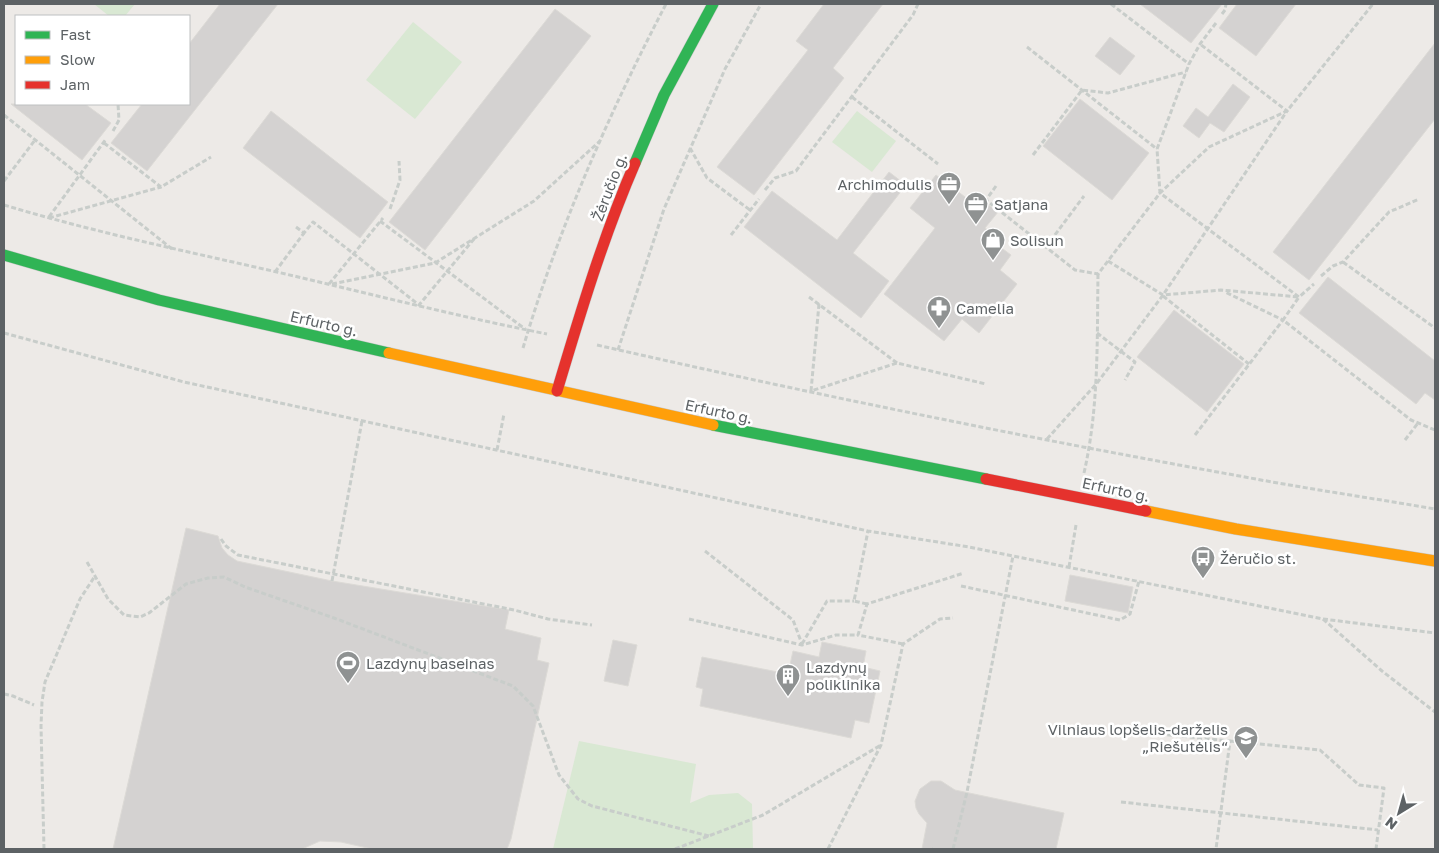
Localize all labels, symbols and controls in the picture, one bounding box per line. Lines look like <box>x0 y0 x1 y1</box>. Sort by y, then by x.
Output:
legend <box>15 15 190 105</box>
text: Fast <box>60 25 91 43</box>
text: Slow <box>60 50 95 68</box>
text: Jam <box>60 75 90 93</box>
street label: Žėručio g. <box>588 151 630 223</box>
office icon: Archimodulis <box>936 171 962 205</box>
place label: Archimodulis <box>837 175 932 193</box>
office icon: Satjana <box>963 191 989 225</box>
place label: Satjana <box>994 195 1048 213</box>
shop icon: Solisun <box>980 227 1006 261</box>
place label: Solisun <box>1010 231 1064 249</box>
pharmacy icon: Camelia <box>926 295 952 329</box>
place label: Camelia <box>956 299 1014 317</box>
street label: Erfurto g. <box>289 307 359 339</box>
street label: Erfurto g. <box>684 395 754 427</box>
street label: Erfurto g. <box>1081 473 1151 505</box>
bus stop icon: Žėručio st. <box>1190 545 1216 579</box>
place label: Žėručio st. <box>1220 549 1296 567</box>
sports icon: Lazdynų baseinas <box>335 650 361 684</box>
place label: Lazdynų baseinas <box>366 654 495 672</box>
place label: Lazdynų poliklinika <box>806 658 880 693</box>
building icon: Lazdynų poliklinika <box>775 663 801 697</box>
place label: Vilniaus lopšelis-darželis „Riešutėlis“ <box>1048 720 1228 755</box>
school or university icon: Vilniaus lopšelis-darželis „Riešutėlis“ <box>1233 725 1259 759</box>
north arrow <box>1374 788 1424 838</box>
text: N <box>1382 814 1400 834</box>

